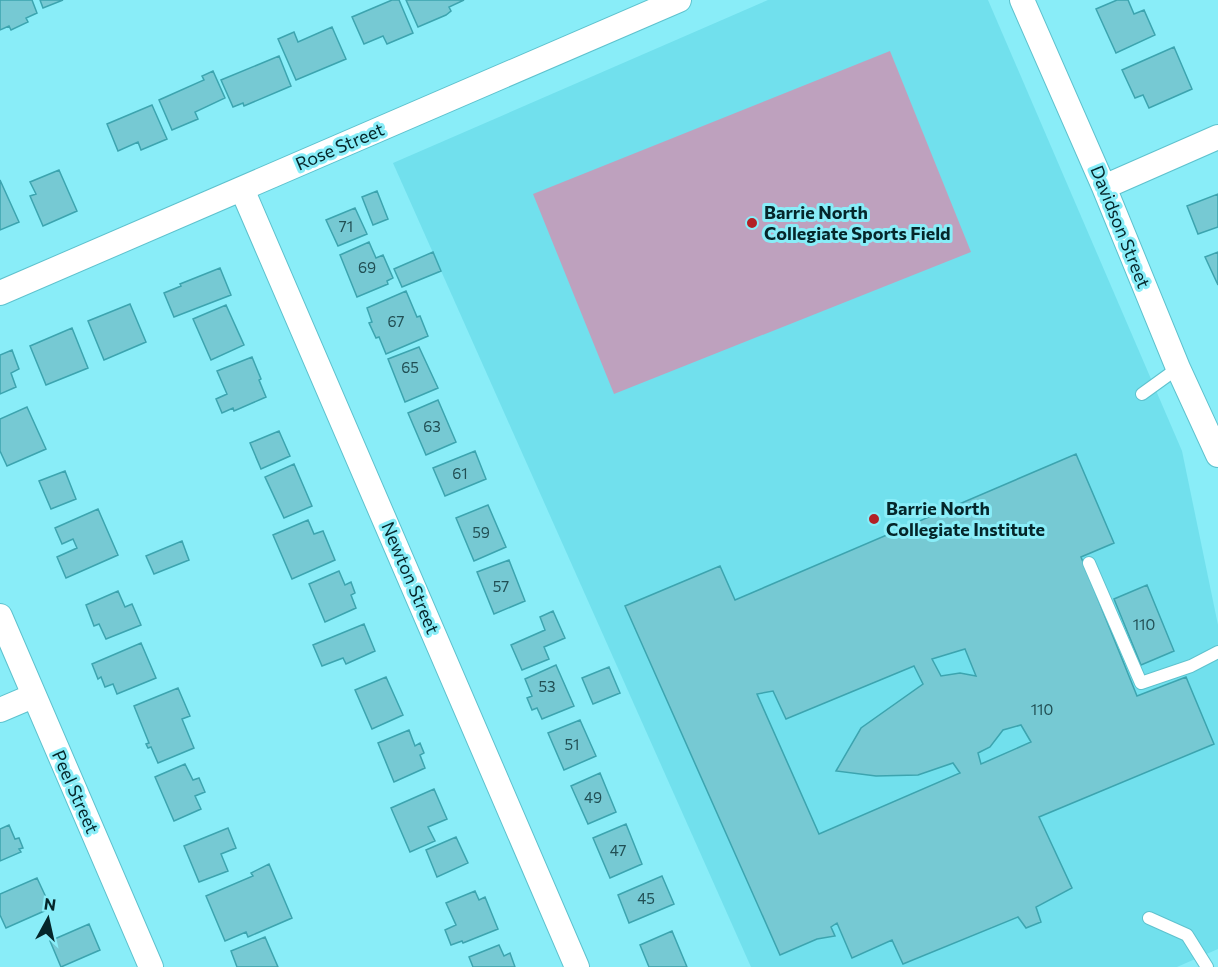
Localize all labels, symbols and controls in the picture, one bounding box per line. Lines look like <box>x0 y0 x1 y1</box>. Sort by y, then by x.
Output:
street label: Rose Street <box>292 118 387 175</box>
street label: Davidson Street <box>1086 162 1156 291</box>
place label: Barrie North Collegiate Sports Field <box>764 201 951 244</box>
marker: Barrie North Collegiate Sports Field <box>745 216 759 230</box>
house number: 71 <box>339 217 353 235</box>
house number: 69 <box>358 258 376 276</box>
house number: 67 <box>388 312 405 330</box>
house number: 65 <box>401 358 419 376</box>
house number: 63 <box>423 417 441 435</box>
house number: 61 <box>452 464 468 482</box>
place label: Barrie North Collegiate Institute <box>886 497 1045 540</box>
marker: Barrie North Collegiate Institute <box>867 512 881 526</box>
street label: Newton Street <box>377 518 444 637</box>
house number: 59 <box>472 523 490 541</box>
house number: 57 <box>493 577 509 595</box>
house number: 110 <box>1133 615 1155 633</box>
house number: 53 <box>538 677 556 695</box>
house number: 110 <box>1031 700 1053 718</box>
house number: 51 <box>564 735 580 753</box>
street label: Peel Street <box>48 747 104 837</box>
house number: 49 <box>584 788 602 806</box>
house number: 47 <box>610 841 626 859</box>
north arrow <box>18 889 78 949</box>
house number: 45 <box>637 889 655 907</box>
text: N <box>43 893 57 914</box>

